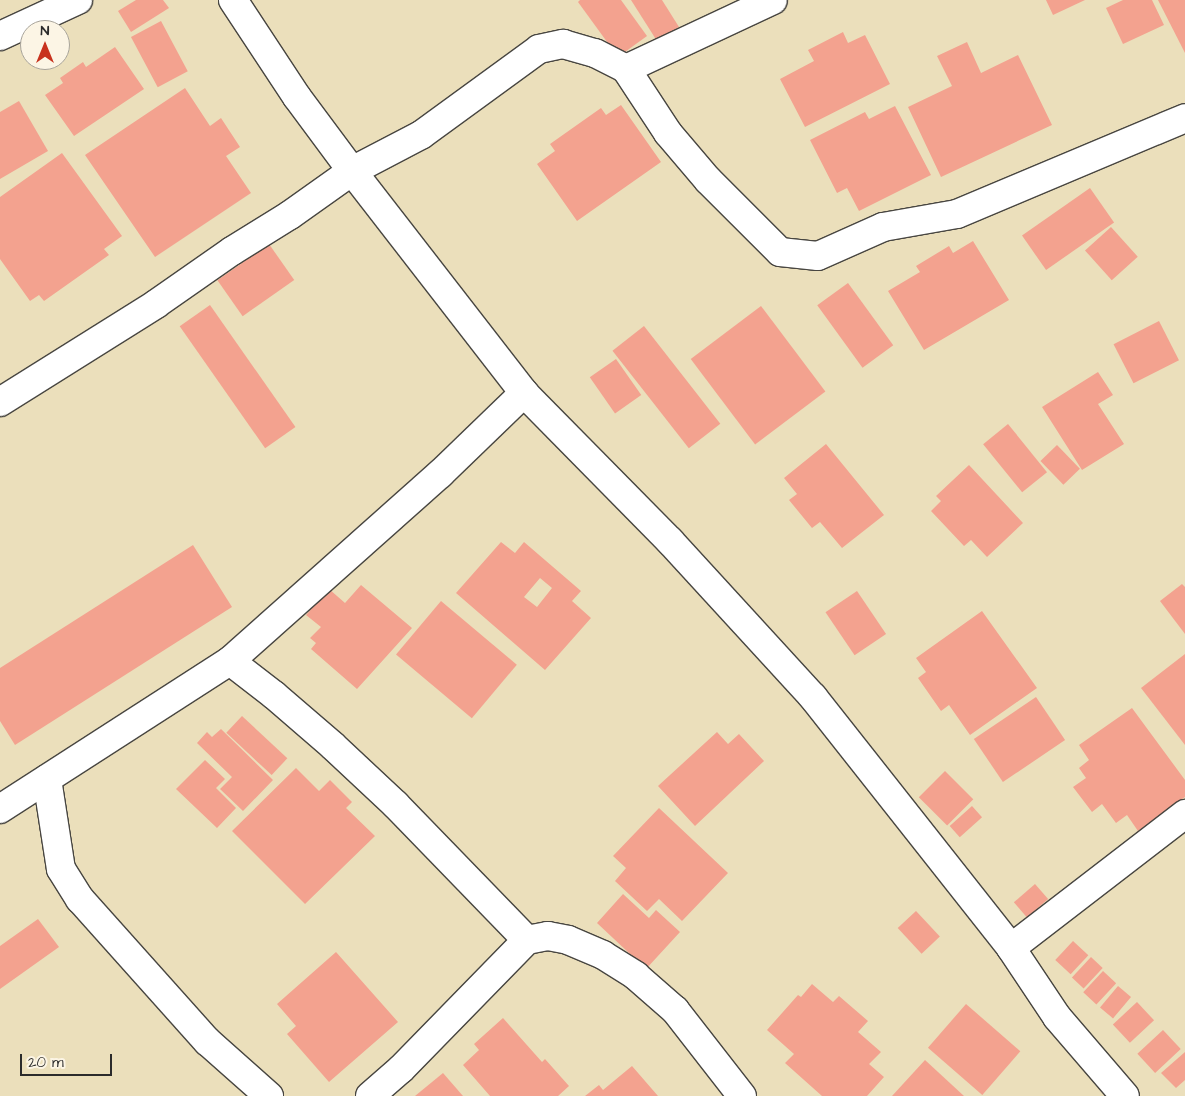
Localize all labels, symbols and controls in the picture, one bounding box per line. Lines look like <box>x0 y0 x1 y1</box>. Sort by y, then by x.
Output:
north arrow <box>20 20 70 70</box>
text: N <box>41 21 49 41</box>
scale bar <box>22 1044 115 1076</box>
text: 20 m <box>28 1052 64 1073</box>

